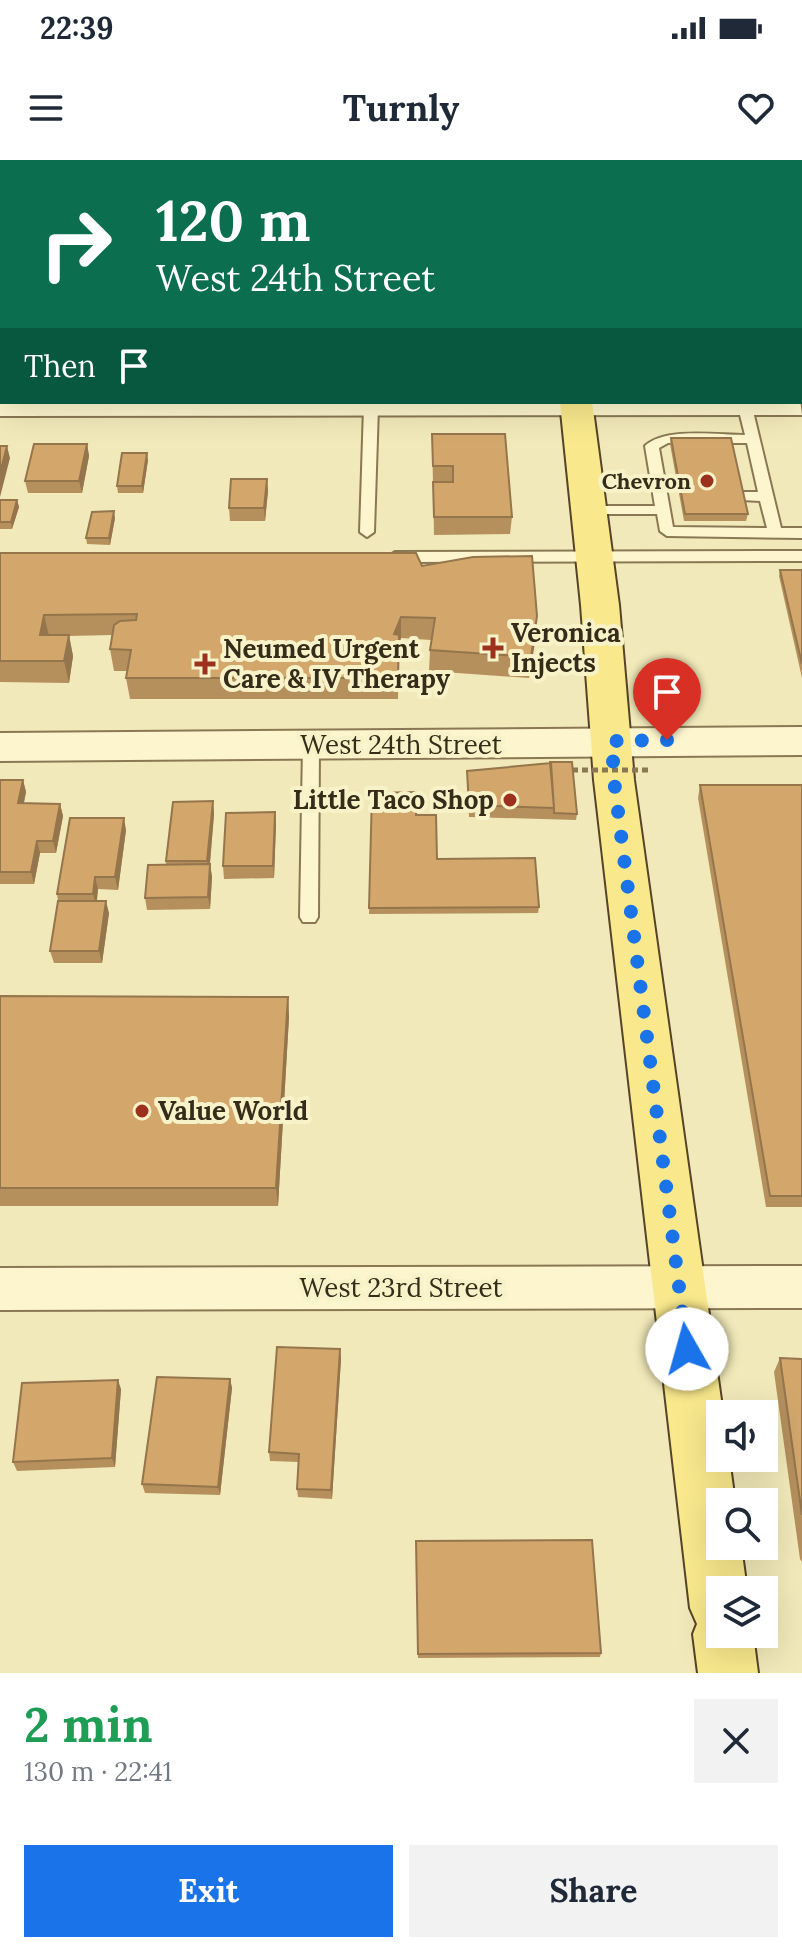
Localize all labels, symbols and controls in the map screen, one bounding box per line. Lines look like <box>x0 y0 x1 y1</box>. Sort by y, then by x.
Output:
text: 22:39 <box>40 9 114 47</box>
text: Turnly <box>343 85 459 131</box>
icon: menu <box>24 86 68 130</box>
icon: heart <box>734 86 778 130</box>
text: 120 m <box>156 185 310 256</box>
icon: right <box>24 192 128 296</box>
text: West 24th Street <box>156 255 435 301</box>
icon: arrive <box>112 344 156 388</box>
text: Then <box>24 347 96 385</box>
place label: Chevron <box>602 467 691 495</box>
marker: Chevron <box>698 472 716 490</box>
place label: Veronica Injects <box>511 616 621 679</box>
place label: Neumed Urgent Care & IV Therapy <box>223 632 451 695</box>
marker: Veronica Injects <box>482 637 504 659</box>
marker: Neumed Urgent Care & IV Therapy <box>194 653 216 675</box>
pin <box>633 658 701 740</box>
icon: arrive <box>645 670 689 714</box>
street label: West 24th Street <box>300 728 502 761</box>
place label: Little Taco Shop <box>293 783 494 816</box>
marker: Little Taco Shop <box>501 791 519 809</box>
place label: Value World <box>158 1094 308 1127</box>
marker: Value World <box>133 1102 151 1120</box>
street label: West 23rd Street <box>299 1271 503 1304</box>
position arrow <box>645 1307 729 1391</box>
map controls <box>706 1400 778 1648</box>
button: sound <box>706 1400 778 1472</box>
button: search <box>706 1488 778 1560</box>
button: layers <box>706 1576 778 1648</box>
text: 2 min <box>24 1694 153 1755</box>
button: close <box>694 1699 778 1783</box>
text: 130 m · 22:41 <box>24 1755 172 1788</box>
button: Exit <box>24 1845 393 1937</box>
button: Share <box>409 1845 778 1937</box>

